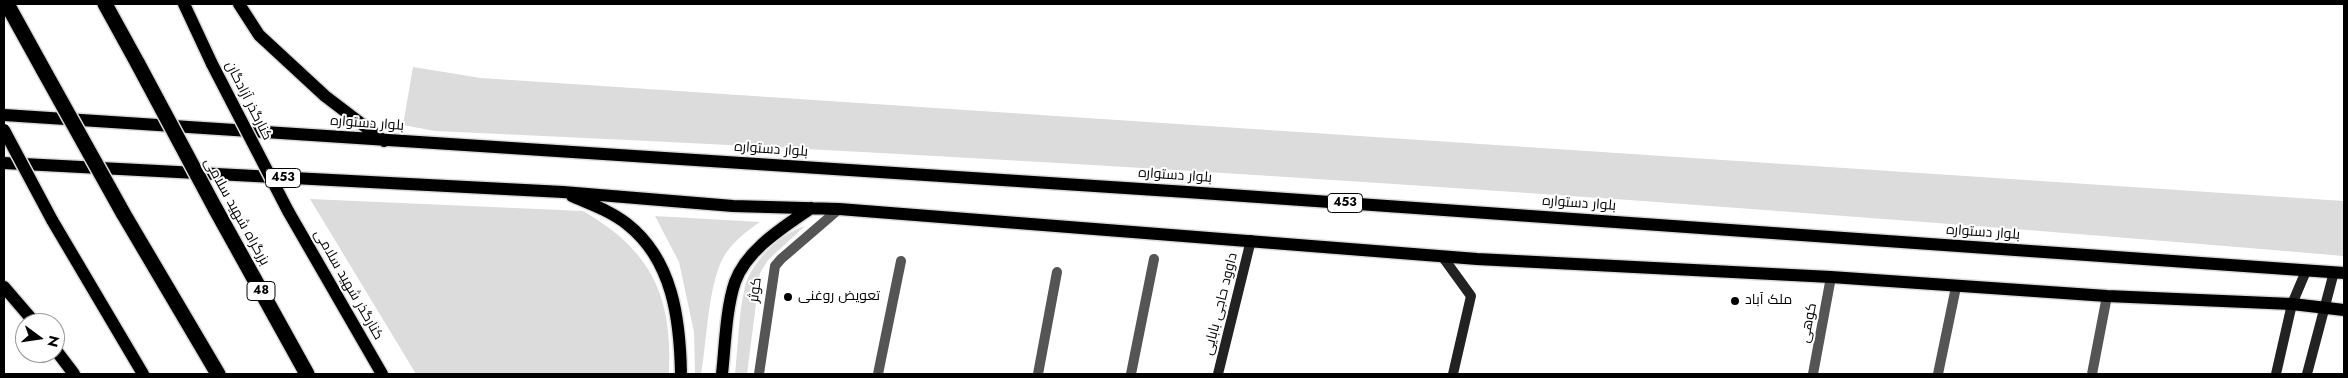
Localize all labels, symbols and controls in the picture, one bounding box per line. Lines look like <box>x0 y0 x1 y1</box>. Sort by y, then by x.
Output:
street label: کنارگذر آزادگان <box>221 59 275 143</box>
street label: بلوار دستواره <box>330 113 404 135</box>
street label: بلوار دستواره <box>734 139 808 161</box>
street label: بزرگراه شهید سلامی <box>199 155 273 269</box>
street label: بلوار دستواره <box>1138 165 1212 187</box>
road number: 453 <box>266 168 300 188</box>
street label: بلوار دستواره <box>1542 193 1616 215</box>
road number: 453 <box>1328 194 1362 212</box>
street label: بلوار دستواره <box>1946 222 2020 244</box>
street label: کنارگذر شهید سلامی <box>310 227 386 343</box>
street label: داوود حاجی بابایی <box>1200 251 1242 357</box>
street label: کوثر <box>746 277 766 303</box>
road number: 48 <box>247 282 275 300</box>
place label: تعویض روغنی <box>798 289 880 305</box>
marker: تعویض روغنی <box>782 291 794 303</box>
place label: ملک آباد <box>1745 293 1792 309</box>
marker: ملک آباد <box>1729 295 1741 307</box>
street label: کوهی <box>1797 302 1821 344</box>
north arrow <box>15 313 65 363</box>
text: N <box>43 334 65 349</box>

